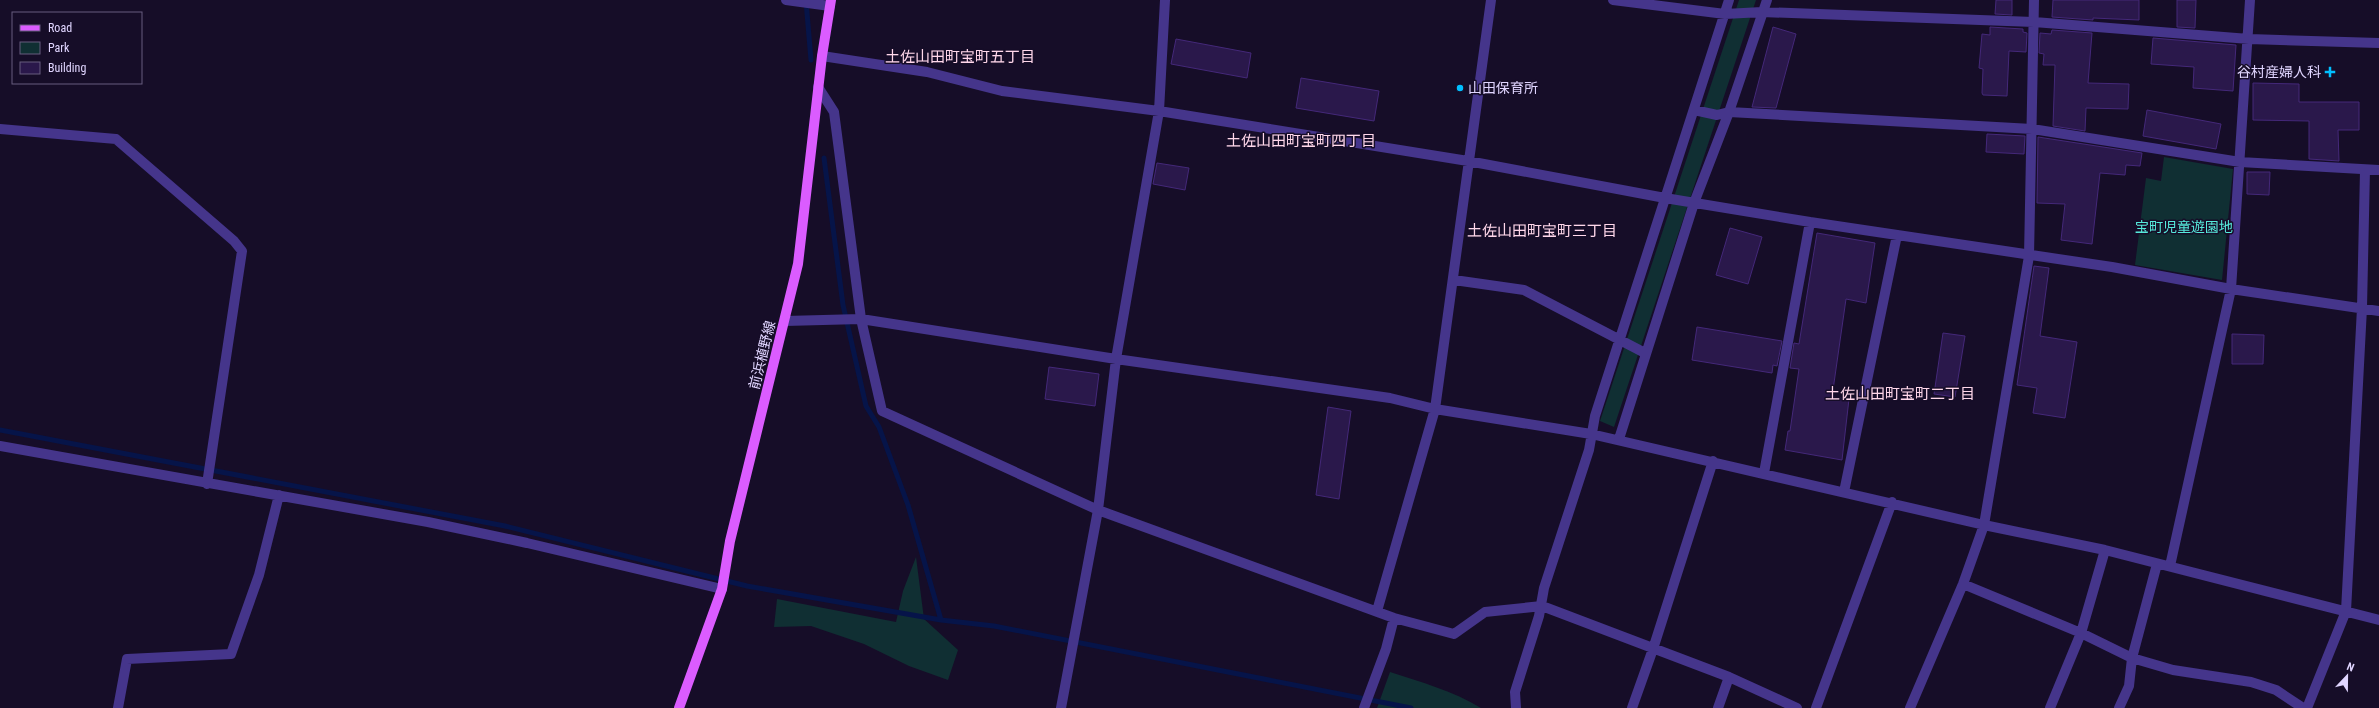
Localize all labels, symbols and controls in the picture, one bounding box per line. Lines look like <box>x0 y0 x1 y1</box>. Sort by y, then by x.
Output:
legend <box>12 12 142 84</box>
text: Road <box>48 21 72 35</box>
text: Park <box>48 41 70 55</box>
district label: 土佐山田町宝町五丁目 <box>885 48 1035 66</box>
text: Building <box>48 61 86 75</box>
place label: 谷村産婦人科 <box>2237 64 2321 80</box>
marker: 谷村産婦人科 <box>2324 66 2336 78</box>
place label: 山田保育所 <box>1468 80 1538 96</box>
marker: 山田保育所 <box>1455 83 1465 93</box>
district label: 土佐山田町宝町四丁目 <box>1226 132 1376 150</box>
park label: 宝町児童遊園地 <box>2135 219 2233 235</box>
district label: 土佐山田町宝町三丁目 <box>1467 222 1617 240</box>
street label: 前浜植野線 <box>746 319 778 391</box>
district label: 土佐山田町宝町二丁目 <box>1825 385 1975 403</box>
north arrow <box>2327 656 2367 696</box>
text: N <box>2345 660 2356 675</box>

